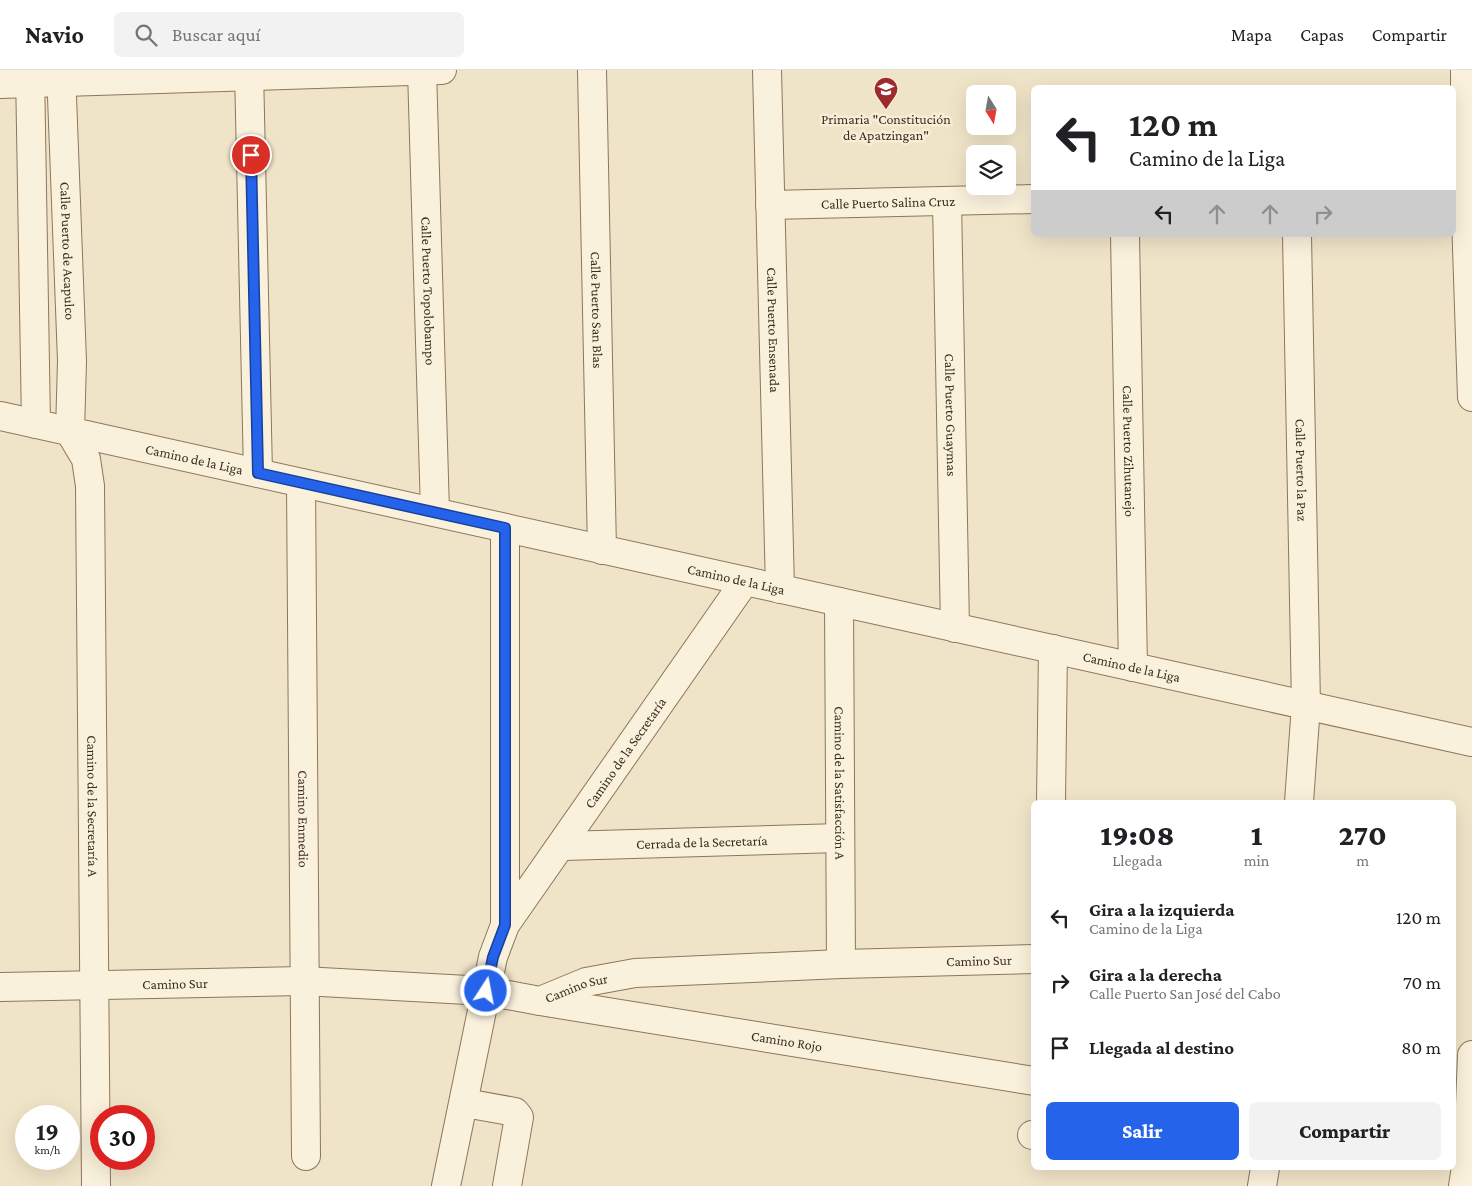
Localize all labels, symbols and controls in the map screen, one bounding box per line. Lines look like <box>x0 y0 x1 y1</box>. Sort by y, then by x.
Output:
search box <box>114 12 464 57</box>
text: Navio <box>25 21 84 48</box>
icon: search <box>132 21 160 49</box>
text: Buscar aquí <box>172 24 260 45</box>
text: Mapa <box>1231 25 1272 45</box>
text: Capas <box>1300 25 1344 45</box>
text: Compartir <box>1372 25 1447 45</box>
school or university icon: Primaria "Constitución de Apatzingan" <box>873 76 899 110</box>
north arrow <box>966 85 1016 135</box>
map controls <box>966 85 1016 195</box>
icon: left <box>1046 105 1111 170</box>
text: 120 m <box>1129 105 1218 144</box>
place label: Primaria "Constitución de Apatzingan" <box>821 111 951 143</box>
pin <box>230 134 272 176</box>
icon: arrive <box>237 141 265 169</box>
button: layers <box>966 145 1016 195</box>
text: Camino de la Liga <box>1129 146 1285 171</box>
street label: Calle Puerto de Acapulco <box>57 182 78 320</box>
street label: Calle Puerto Salina Cruz <box>821 193 955 212</box>
icon: left <box>1150 200 1178 228</box>
icon: ahead <box>1203 200 1231 228</box>
icon: ahead <box>1256 200 1284 228</box>
icon: right <box>1309 200 1337 228</box>
street label: Calle Puerto Topolobampo <box>418 216 439 366</box>
street label: Calle Puerto San Blas <box>588 251 606 369</box>
street label: Calle Puerto Ensenada <box>764 267 783 393</box>
street label: Calle Puerto Guaymas <box>942 353 960 477</box>
street label: Calle Puerto Zihutanejo <box>1120 385 1138 517</box>
street label: Calle Puerto la Paz <box>1293 419 1310 521</box>
street label: Camino de la Liga <box>144 440 245 478</box>
street label: Camino de la Liga <box>686 560 787 598</box>
street label: Camino de la Liga <box>1081 648 1182 685</box>
street label: Camino de la Secretaría <box>581 694 670 811</box>
street label: Camino de la Satisfacción A <box>832 706 848 860</box>
street label: Camino de la Secretaría A <box>84 735 101 877</box>
street label: Camino Enmedio <box>295 770 312 868</box>
text: 19:08 <box>1100 818 1174 851</box>
text: 1 <box>1251 818 1262 851</box>
text: 270 <box>1339 818 1387 851</box>
street label: Cerrada de la Secretaría <box>636 832 768 852</box>
text: Llegada <box>1112 852 1162 869</box>
text: min <box>1244 852 1269 869</box>
text: m <box>1356 852 1369 869</box>
text: Gira a la izquierda <box>1089 899 1235 920</box>
icon: left <box>1046 904 1074 932</box>
text: 120 m <box>1396 907 1441 928</box>
text: Camino de la Liga <box>1089 920 1203 937</box>
street label: Camino Sur <box>946 952 1012 969</box>
position arrow <box>459 964 511 1016</box>
text: Gira a la derecha <box>1089 964 1222 985</box>
icon: right <box>1046 969 1074 997</box>
street label: Camino Sur <box>542 970 609 1006</box>
text: 70 m <box>1403 972 1441 993</box>
street label: Camino Sur <box>142 975 208 992</box>
text: Calle Puerto San José del Cabo <box>1089 985 1281 1002</box>
street label: Camino Rojo <box>750 1027 824 1055</box>
icon: arrive <box>1046 1034 1074 1062</box>
text: Llegada al destino <box>1089 1037 1234 1058</box>
text: 80 m <box>1401 1037 1441 1058</box>
button: Salir <box>1046 1102 1239 1160</box>
button: Compartir <box>1249 1102 1441 1160</box>
speed limit sign: 30 <box>90 1105 155 1170</box>
text: 19 <box>36 1118 59 1145</box>
text: km/h <box>35 1143 60 1157</box>

